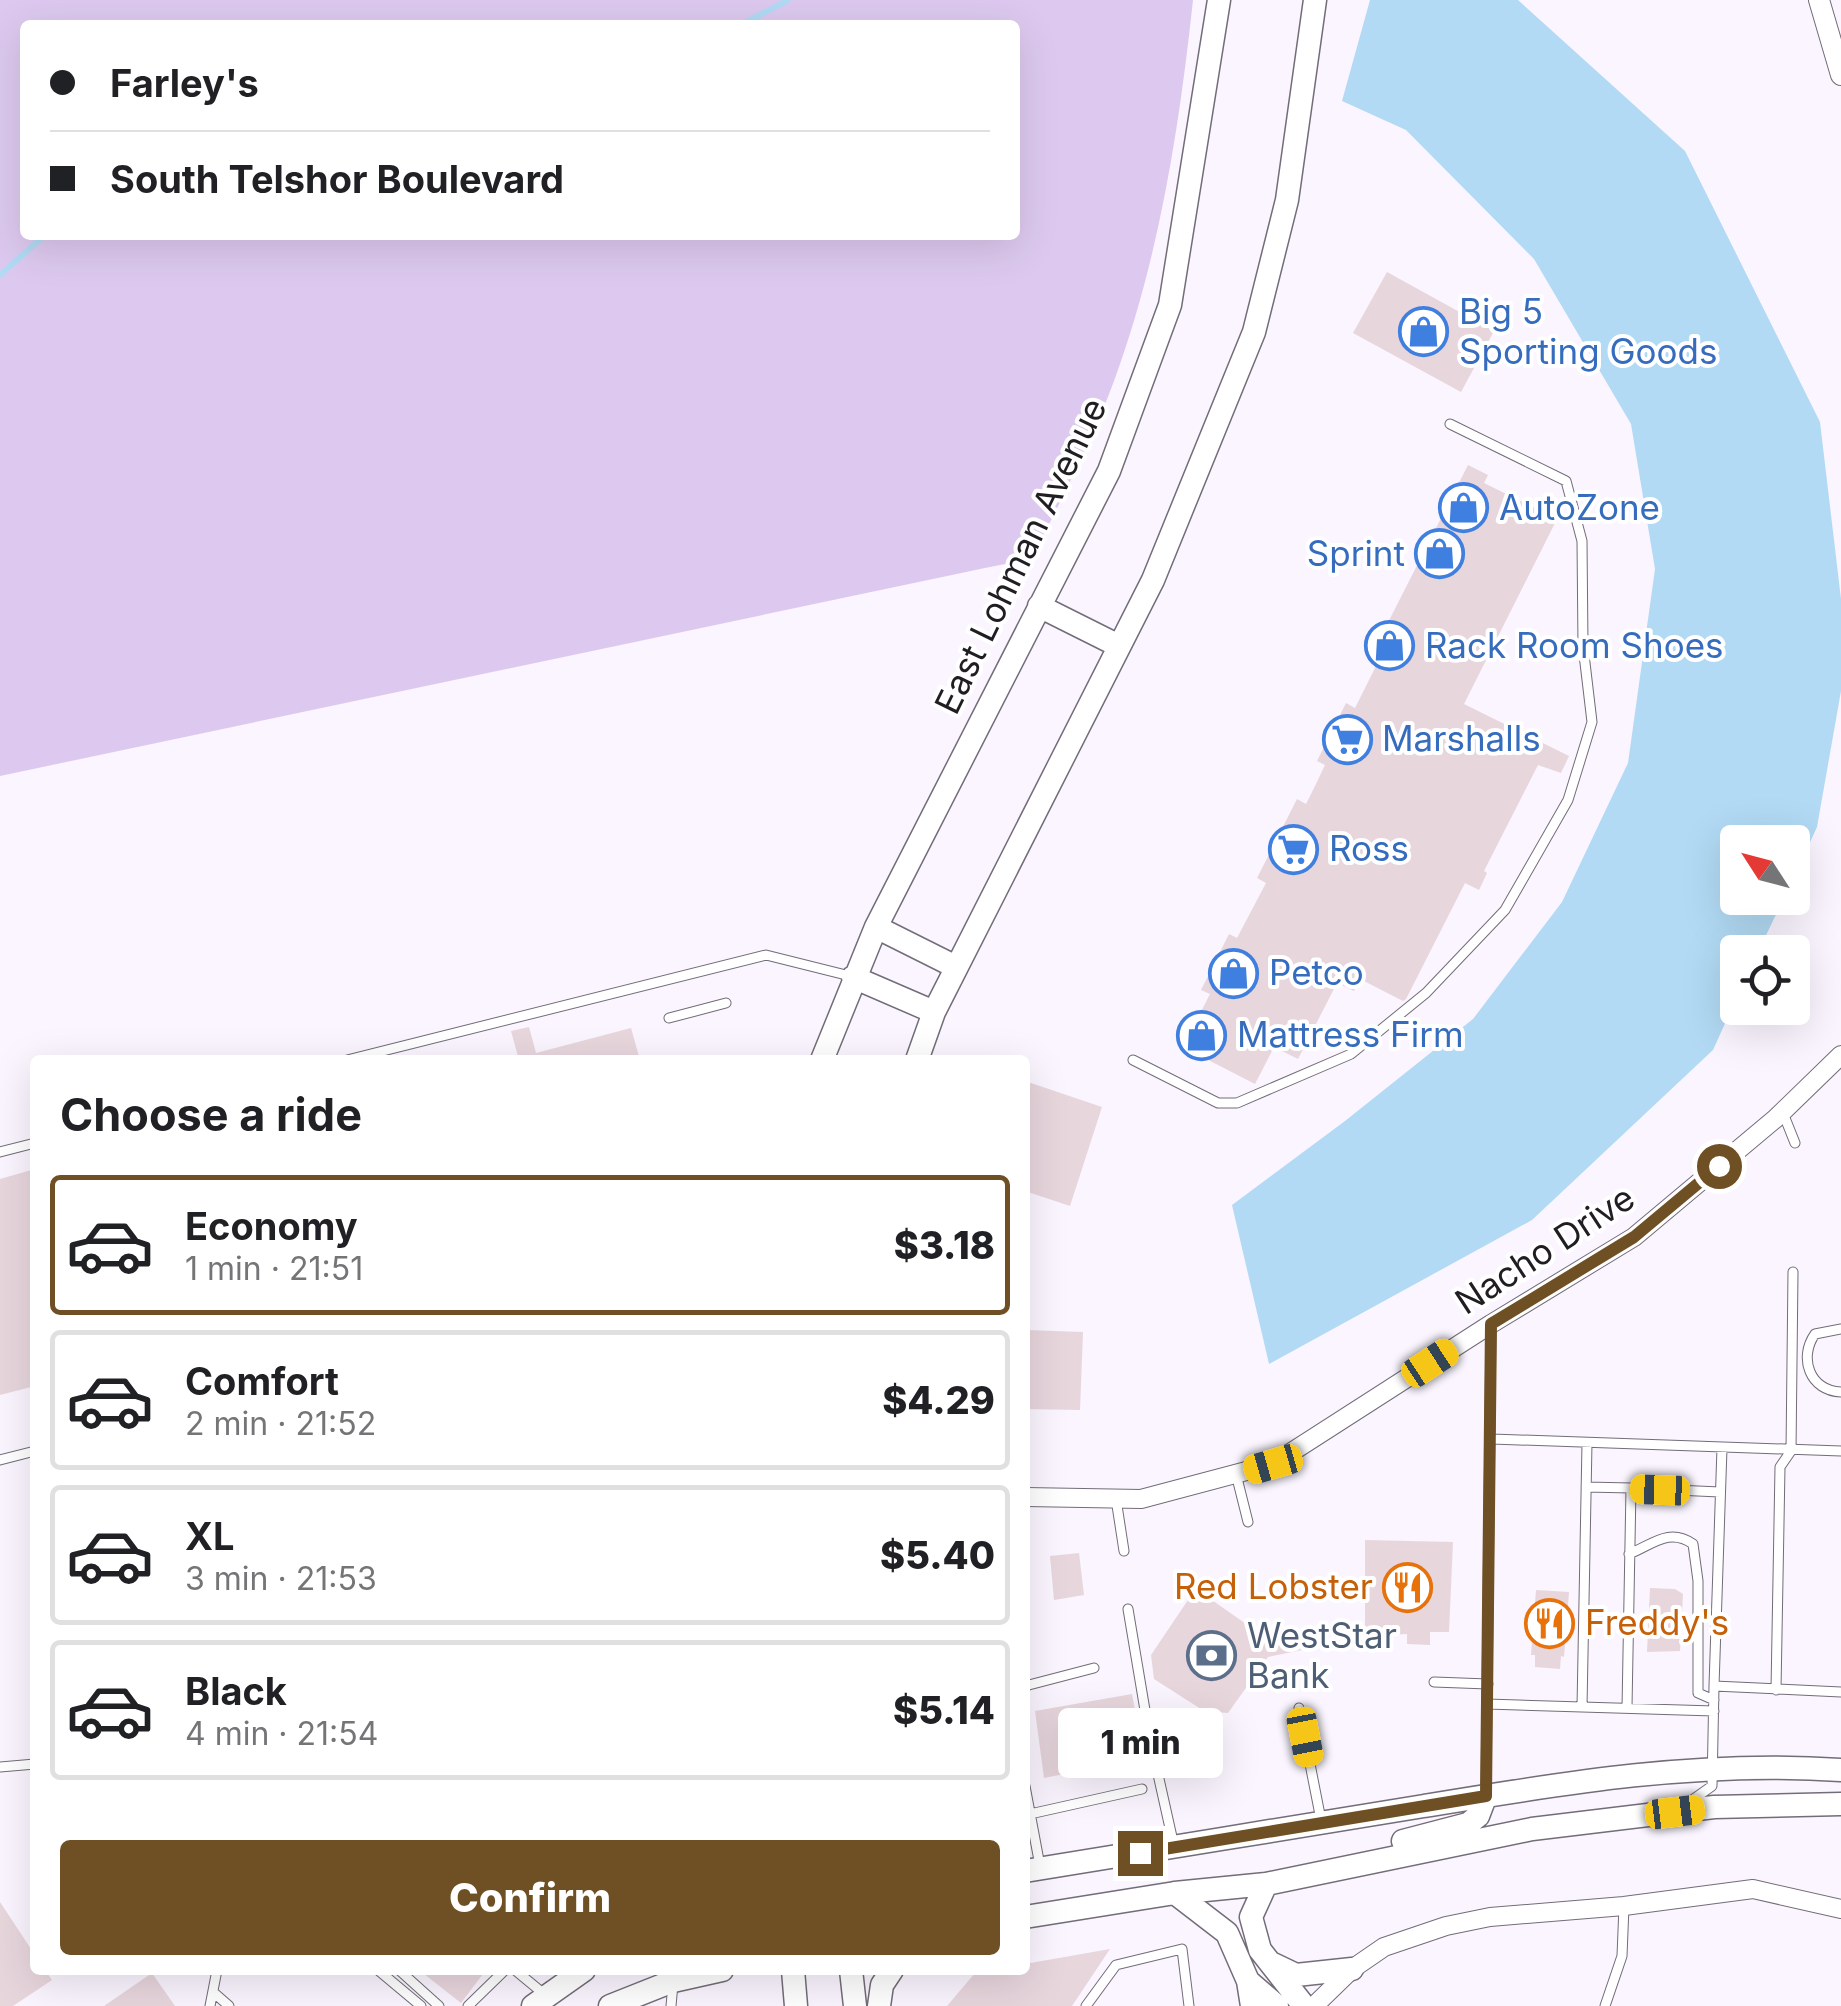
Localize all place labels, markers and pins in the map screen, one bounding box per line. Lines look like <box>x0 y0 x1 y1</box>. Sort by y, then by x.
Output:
place label: Big 5 Sporting Goods <box>1459 290 1718 372</box>
shop icon: Big 5 Sporting Goods <box>1398 306 1450 358</box>
shop icon: AutoZone <box>1438 482 1490 534</box>
place label: AutoZone <box>1499 486 1660 528</box>
shop icon: Sprint <box>1414 528 1466 580</box>
place label: Sprint <box>1307 532 1405 574</box>
shop icon: Rack Room Shoes <box>1364 620 1416 672</box>
place label: Rack Room Shoes <box>1425 624 1724 666</box>
supermarket icon: Marshalls <box>1321 713 1373 765</box>
place label: Marshalls <box>1382 717 1541 759</box>
supermarket icon: Ross <box>1268 823 1320 875</box>
place label: Ross <box>1329 827 1409 869</box>
shop icon: Petco <box>1208 947 1260 999</box>
place label: Petco <box>1269 951 1364 993</box>
shop icon: Mattress Firm <box>1176 1009 1228 1061</box>
place label: Mattress Firm <box>1237 1013 1464 1055</box>
restaurant icon: Red Lobster <box>1382 1561 1434 1613</box>
place label: Red Lobster <box>1174 1565 1373 1607</box>
restaurant icon: Freddy's <box>1524 1597 1576 1649</box>
place label: Freddy's <box>1585 1601 1729 1643</box>
place label: WestStar Bank <box>1247 1614 1397 1696</box>
bank icon: WestStar Bank <box>1186 1630 1238 1682</box>

